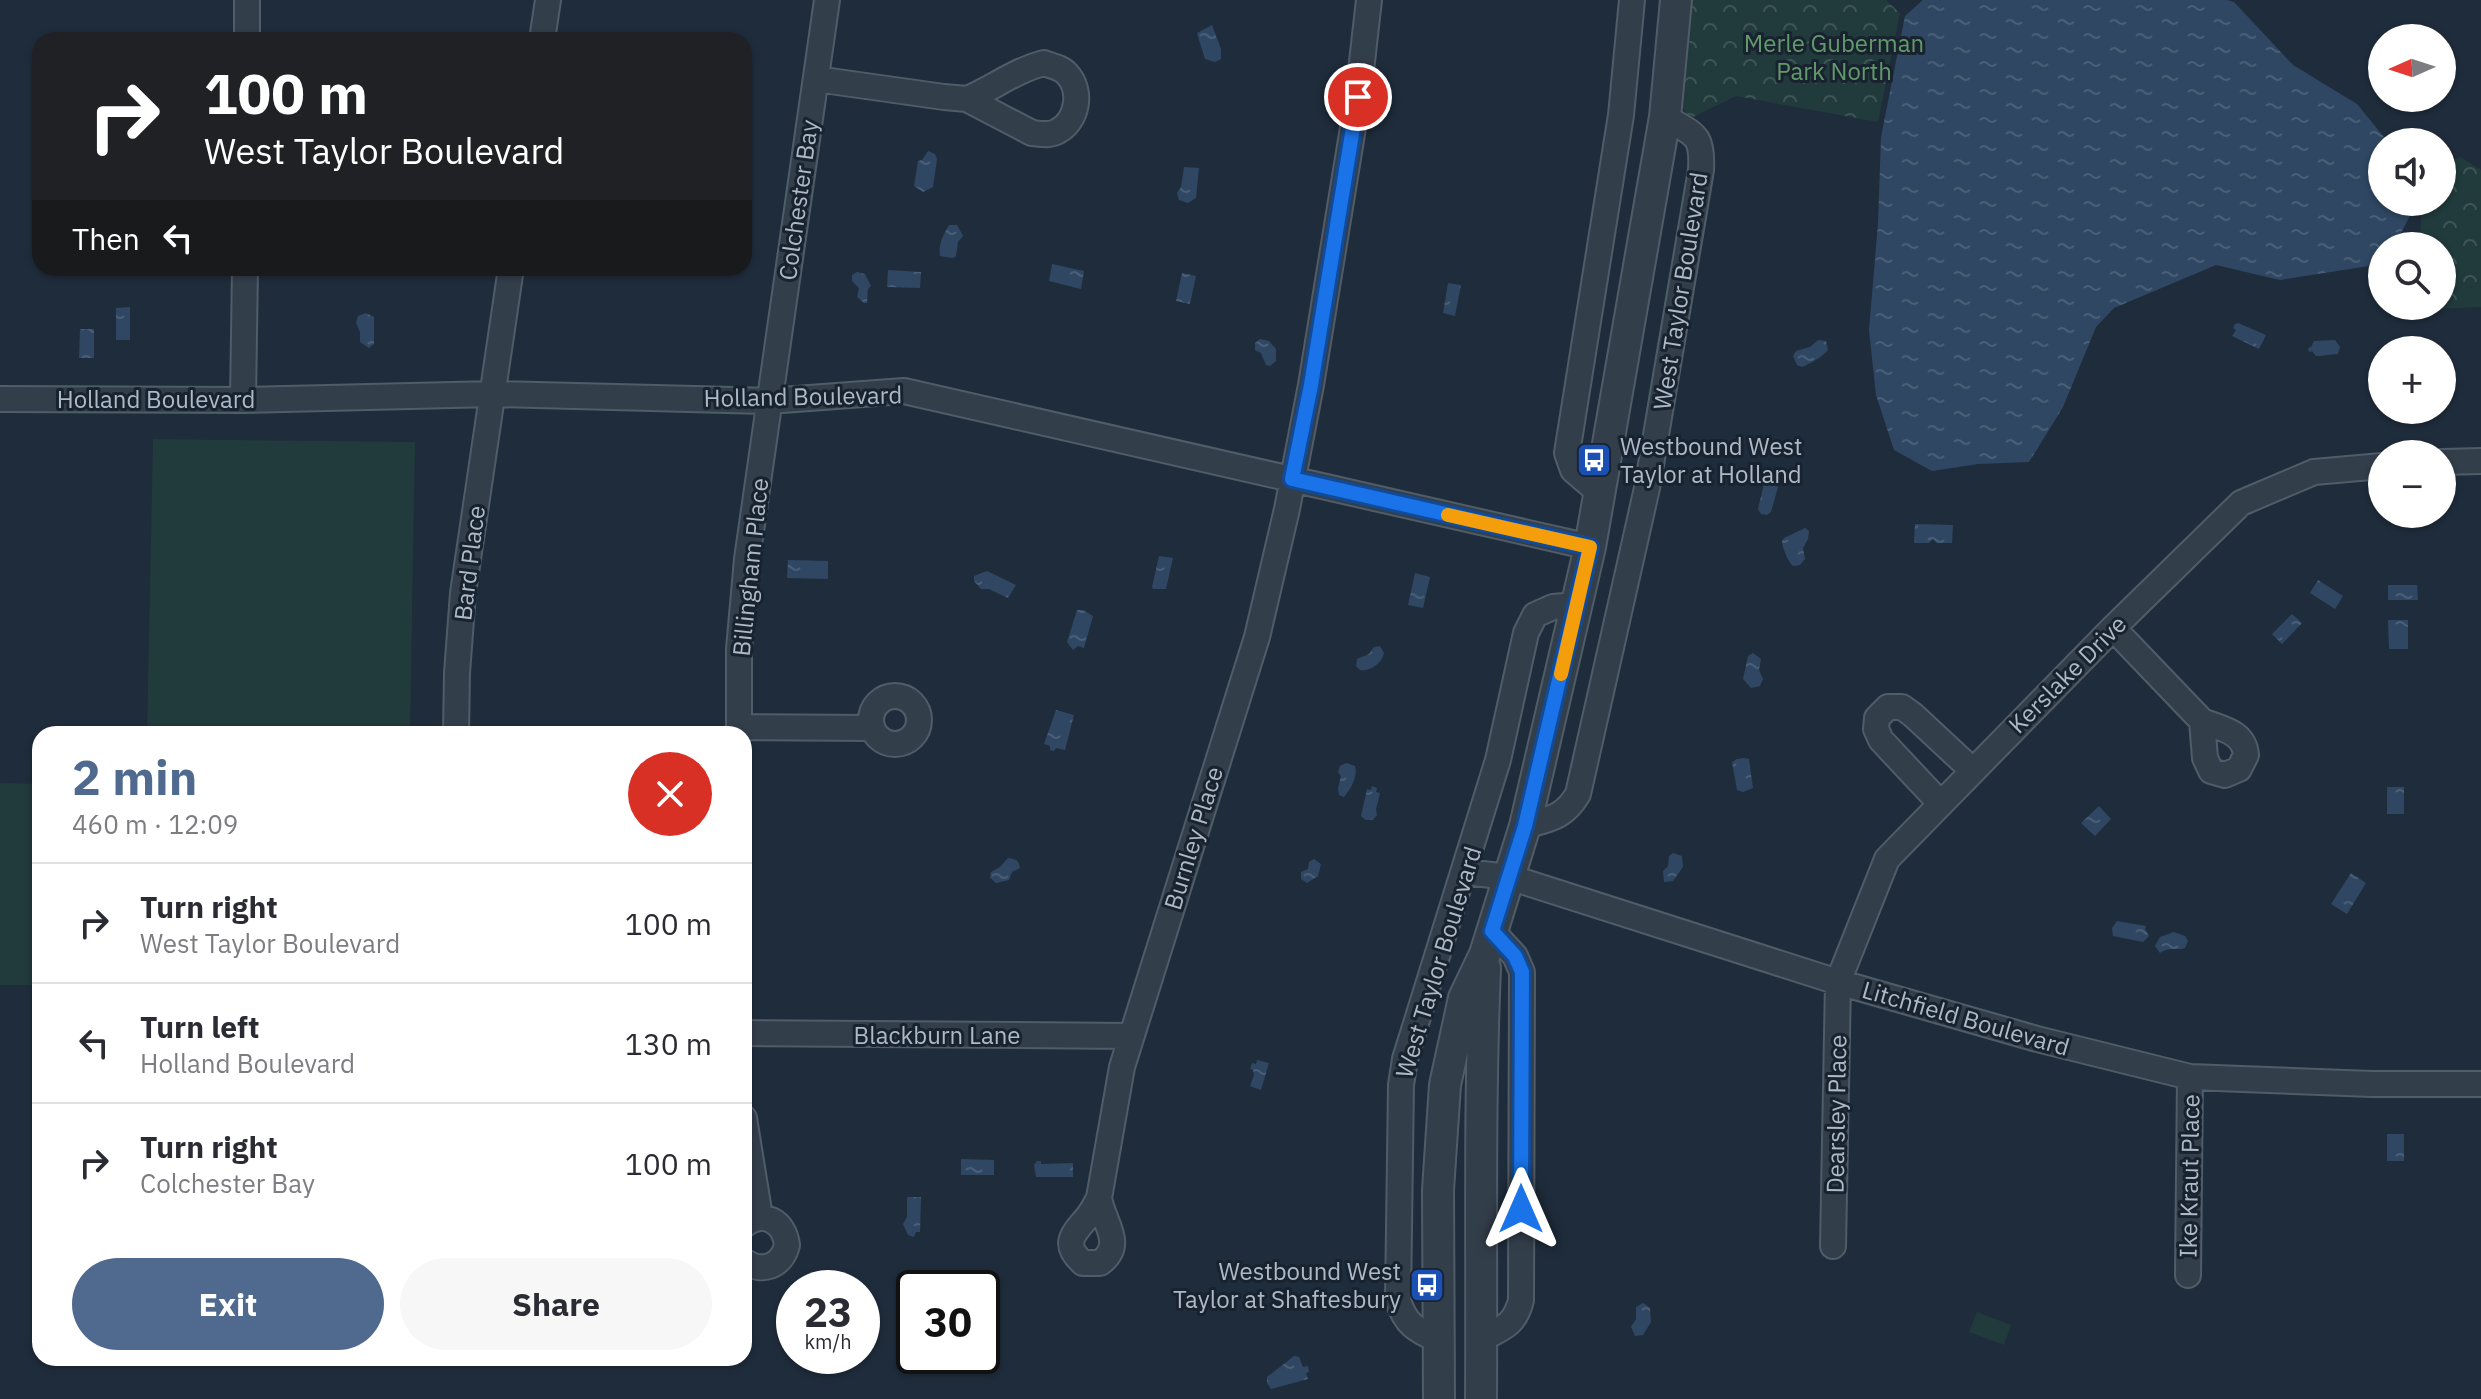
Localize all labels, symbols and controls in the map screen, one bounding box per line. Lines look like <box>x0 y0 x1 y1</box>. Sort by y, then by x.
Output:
north arrow <box>2368 24 2456 112</box>
map controls <box>2368 24 2456 528</box>
park label: Merle Guberman Park North <box>1744 27 1924 87</box>
text: 100 m <box>204 57 368 129</box>
pin <box>1324 63 1392 131</box>
icon: right <box>72 64 176 168</box>
icon: arrive <box>1336 75 1380 119</box>
street label: Colchester Bay <box>771 118 825 282</box>
text: West Taylor Boulevard <box>204 127 564 174</box>
button: sound <box>2368 128 2456 216</box>
street label: West Taylor Boulevard <box>1645 170 1715 412</box>
icon: left <box>156 216 200 260</box>
text: Then <box>72 219 140 258</box>
button: search <box>2368 232 2456 320</box>
button: + <box>2368 336 2456 424</box>
street label: Holland Boulevard <box>703 378 903 414</box>
street label: Holland Boulevard <box>57 383 255 415</box>
place label: Westbound West Taylor at Holland <box>1620 430 1803 490</box>
button: − <box>2368 440 2456 528</box>
bus stop icon: Westbound West Taylor at Holland <box>1575 441 1613 479</box>
street label: Billingham Place <box>725 476 775 658</box>
street label: Bard Place <box>446 504 492 622</box>
street label: Kerslake Drive <box>2001 608 2133 740</box>
text: 2 min <box>72 746 197 808</box>
button: close <box>628 752 712 836</box>
street label: Burnley Place <box>1156 763 1230 913</box>
text: 460 m · 12:09 <box>72 807 238 841</box>
street label: West Taylor Boulevard <box>1388 842 1488 1082</box>
text: Turn right <box>140 887 278 926</box>
icon: right <box>72 901 116 945</box>
text: 100 m <box>625 904 712 943</box>
text: West Taylor Boulevard <box>140 926 400 960</box>
street label: Litchfield Boulevard <box>1859 973 2073 1063</box>
text: Turn left <box>140 1007 259 1046</box>
street label: Blackburn Lane <box>853 1019 1021 1051</box>
icon: left <box>72 1021 116 1065</box>
text: 130 m <box>625 1024 712 1063</box>
street label: Dearsley Place <box>1819 1034 1853 1194</box>
text: Holland Boulevard <box>140 1046 355 1080</box>
street label: Ike Kraut Place <box>2172 1094 2206 1258</box>
text: Turn right <box>140 1127 278 1166</box>
icon: right <box>72 1141 116 1185</box>
text: 100 m <box>625 1144 712 1183</box>
text: Colchester Bay <box>140 1166 315 1200</box>
position arrow <box>1479 1167 1563 1251</box>
place label: Westbound West Taylor at Shaftesbury <box>1173 1255 1401 1315</box>
button: Exit <box>72 1258 384 1350</box>
button: Share <box>400 1258 712 1350</box>
bus stop icon: Westbound West Taylor at Shaftesbury <box>1408 1266 1446 1304</box>
speed limit sign: 30 <box>896 1270 1000 1374</box>
text: 23 <box>804 1286 852 1338</box>
text: km/h <box>804 1328 852 1355</box>

